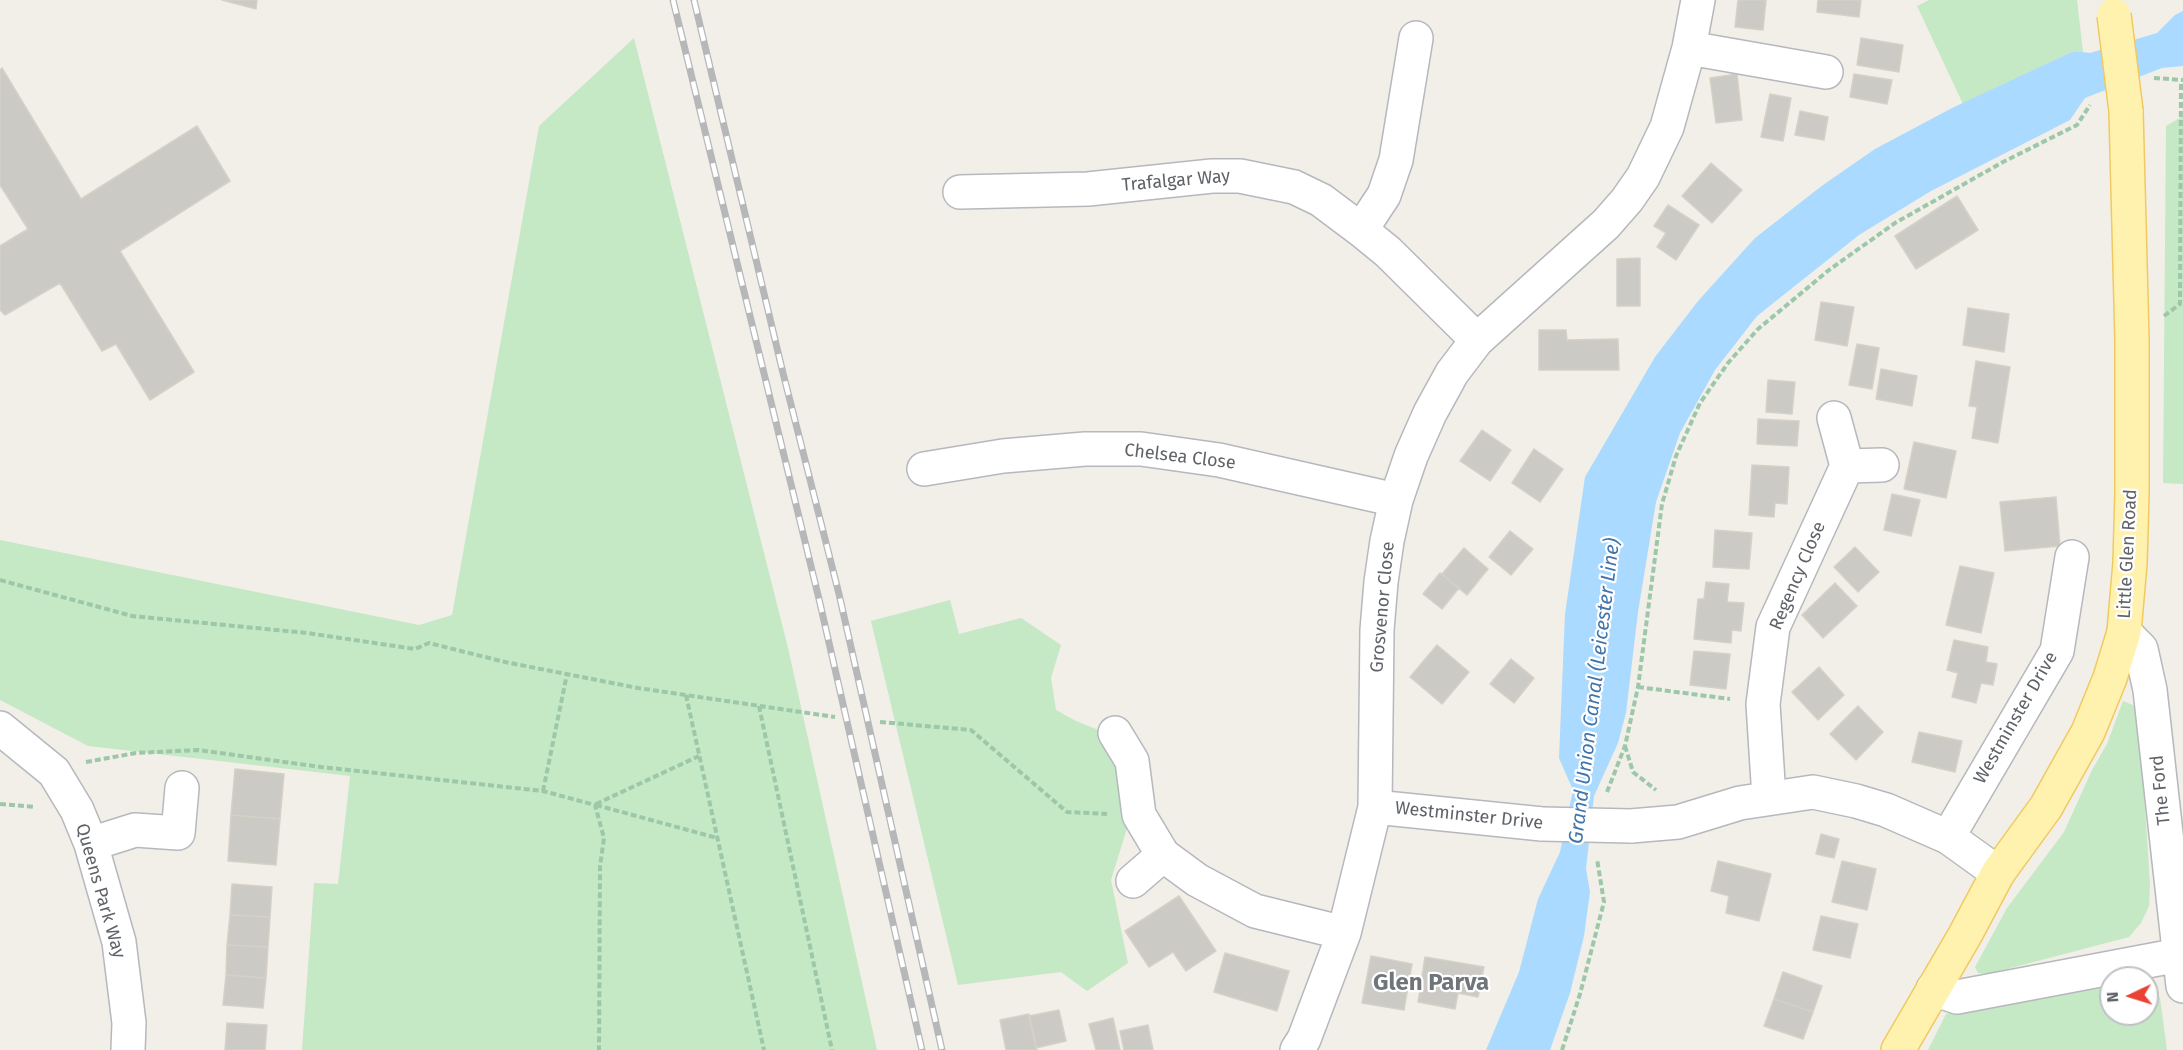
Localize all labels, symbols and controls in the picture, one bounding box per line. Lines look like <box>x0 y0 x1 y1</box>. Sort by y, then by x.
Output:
street label: Trafalgar Way <box>1121 166 1231 196</box>
street label: Chelsea Close <box>1123 439 1237 475</box>
street label: Little Glen Road <box>2114 489 2142 619</box>
street label: Regency Close <box>1765 518 1831 634</box>
water label: Grand Union Canal (Leicester Line) <box>1564 537 1626 845</box>
street label: Grosvenor Close <box>1367 541 1399 673</box>
street label: Westminster Drive <box>1969 648 2063 788</box>
street label: The Ford <box>2147 754 2175 826</box>
street label: Westminster Drive <box>1394 797 1544 835</box>
street label: Queens Park Way <box>70 821 130 961</box>
north arrow <box>2099 966 2159 1026</box>
district label: Glen Parva <box>1373 969 1489 997</box>
text: N <box>2103 991 2122 1003</box>

